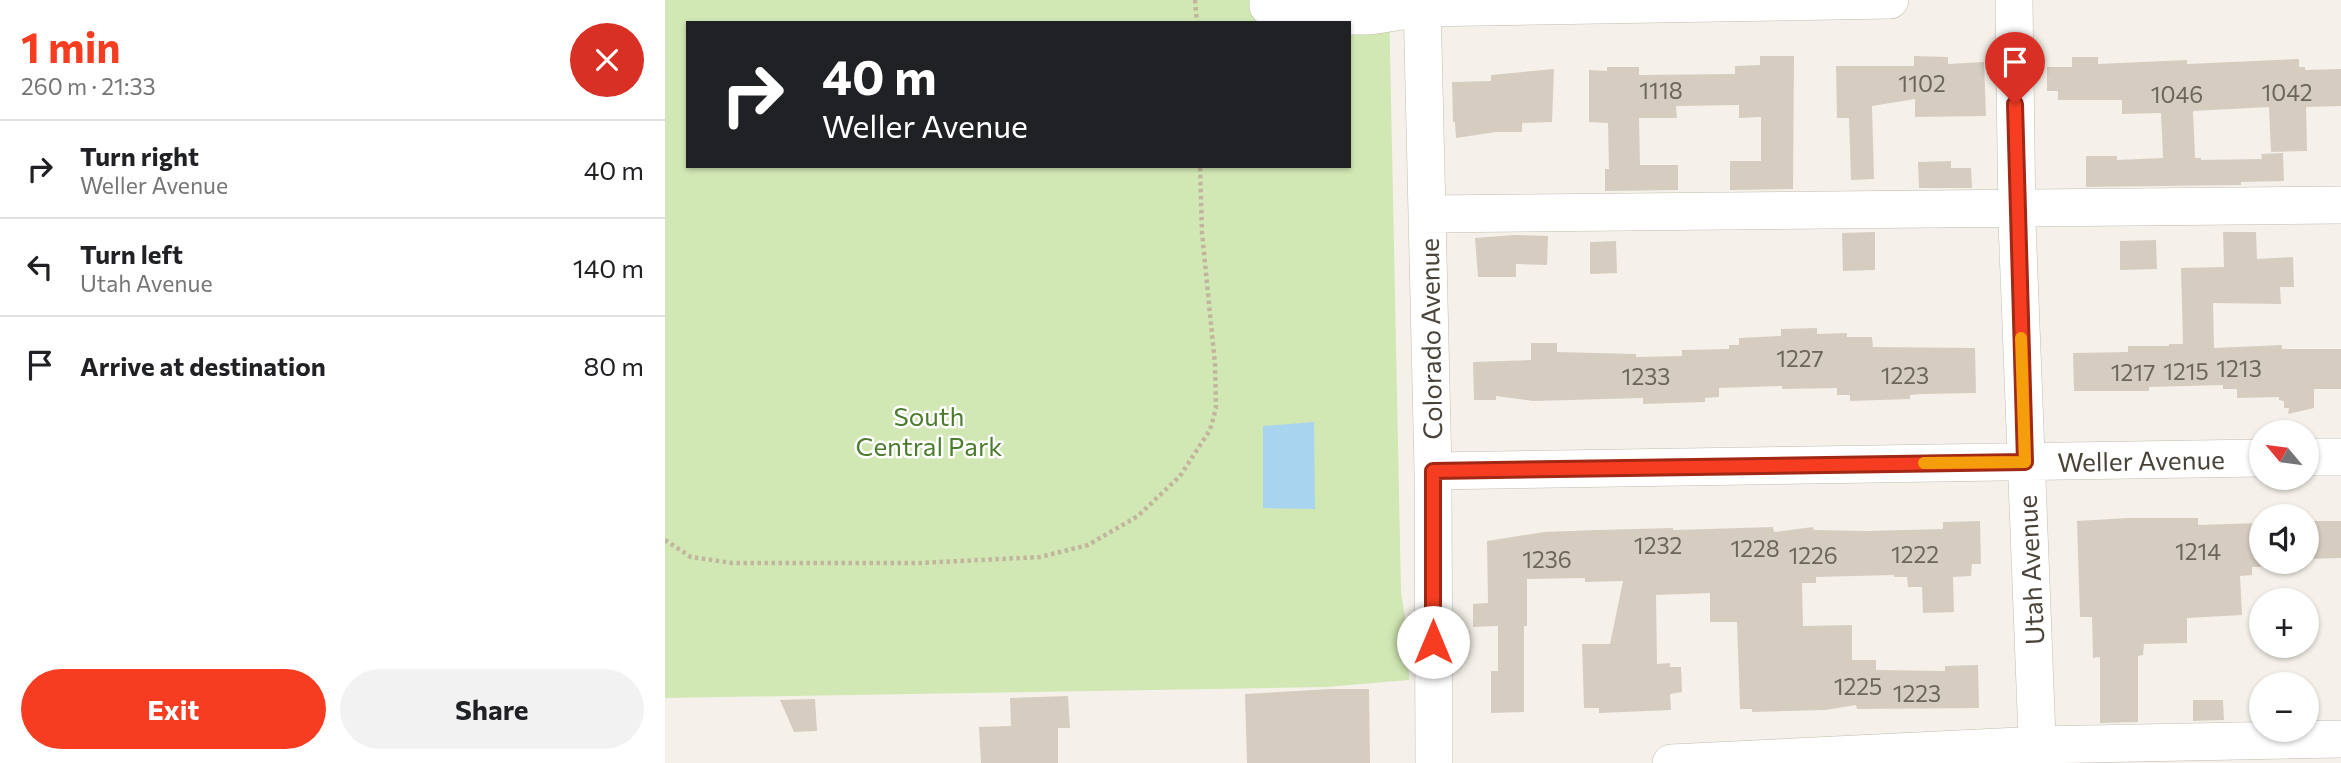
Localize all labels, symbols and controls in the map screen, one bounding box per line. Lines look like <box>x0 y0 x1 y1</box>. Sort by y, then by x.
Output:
text: 1 min <box>21 20 121 72</box>
button: close <box>570 23 644 97</box>
pin <box>1985 32 2045 104</box>
icon: arrive <box>1996 43 2034 81</box>
text: 40 m <box>822 45 937 105</box>
icon: right <box>707 49 798 140</box>
house number: 1102 <box>1898 69 1946 97</box>
text: 260 m · 21:33 <box>21 72 156 100</box>
house number: 1118 <box>1639 76 1683 104</box>
house number: 1042 <box>2261 78 2313 106</box>
house number: 1046 <box>2151 80 2203 108</box>
text: Weller Avenue <box>822 105 1028 145</box>
text: Turn right <box>80 140 199 171</box>
icon: right <box>21 150 59 188</box>
text: 40 m <box>584 154 644 185</box>
text: Weller Avenue <box>80 171 228 199</box>
text: Turn left <box>80 238 183 269</box>
street label: Colorado Avenue <box>1413 238 1447 440</box>
icon: left <box>21 248 59 286</box>
text: 140 m <box>573 252 644 283</box>
text: Utah Avenue <box>80 269 213 297</box>
house number: 1227 <box>1776 344 1824 372</box>
icon: arrive <box>21 346 59 384</box>
text: Arrive at destination <box>80 350 326 381</box>
text: 80 m <box>584 350 644 381</box>
house number: 1213 <box>2216 354 2262 382</box>
house number: 1215 <box>2163 357 2209 385</box>
house number: 1217 <box>2111 358 2155 386</box>
house number: 1223 <box>1881 361 1929 389</box>
house number: 1233 <box>1622 362 1670 390</box>
park label: South Central Park <box>856 400 1002 461</box>
north arrow <box>2249 420 2319 490</box>
map controls <box>2249 420 2319 742</box>
street label: Weller Avenue <box>2057 443 2225 477</box>
street label: Utah Avenue <box>2011 494 2049 646</box>
button: sound <box>2249 504 2319 574</box>
house number: 1232 <box>1634 531 1682 559</box>
house number: 1228 <box>1730 534 1780 562</box>
house number: 1214 <box>2175 537 2221 565</box>
house number: 1222 <box>1891 540 1939 568</box>
house number: 1226 <box>1788 541 1838 569</box>
house number: 1236 <box>1522 545 1572 573</box>
button: + <box>2249 588 2319 658</box>
position arrow <box>1396 605 1470 679</box>
button: Exit <box>21 669 326 749</box>
button: Share <box>340 669 644 749</box>
house number: 1225 <box>1834 672 1882 700</box>
button: − <box>2249 672 2319 742</box>
house number: 1223 <box>1893 679 1941 707</box>

